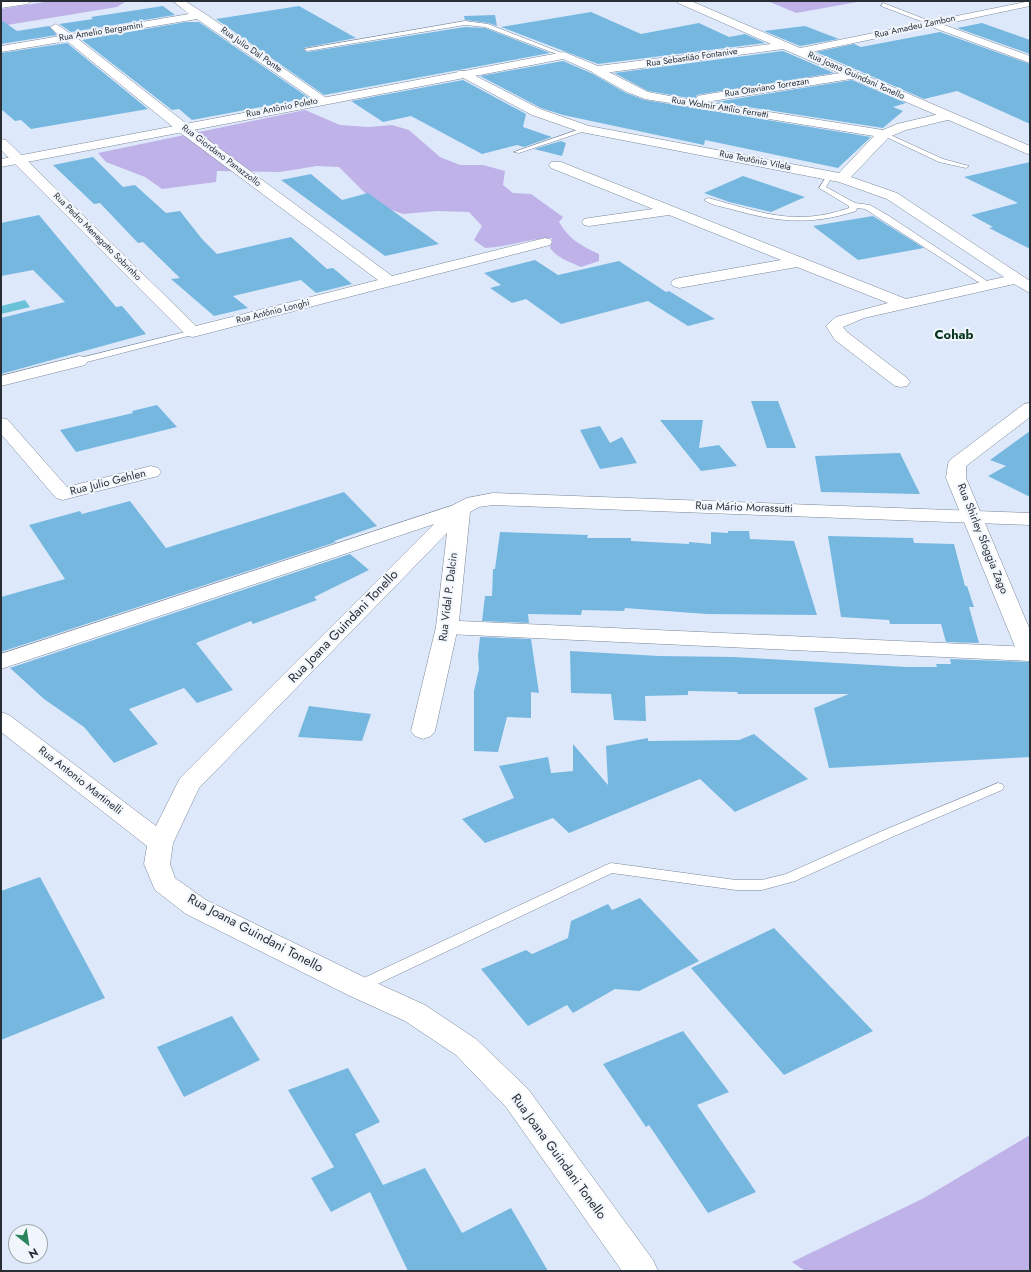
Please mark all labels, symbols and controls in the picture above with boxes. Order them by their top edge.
street label: Rua Amadeu Zambon [874,13,956,41]
street label: Rua Amelio Bergamini [58,20,144,44]
street label: Rua Julio Dal Ponte [218,25,284,75]
street label: Rua Sebastião Fontanive [646,46,738,70]
street label: Rua Joana Guindani Tonello [806,50,906,102]
street label: Rua Otaviano Torrezan [724,76,810,100]
street label: Rua Wolmir Attílio Ferretti [671,95,769,121]
street label: Rua Antônio Poleto [245,96,319,120]
street label: Rua Giordano Panazzollo [179,123,263,189]
street label: Rua Teutônio Vilela [718,149,792,173]
street label: Rua Pedro Menegotto Sobrinho [51,191,143,283]
street label: Rua Antônio Longhi [235,298,311,326]
district label: Cohab [934,328,974,344]
street label: Rua Julio Gehlen [69,467,147,499]
street label: Rua Shirley Sfoggia Zago [954,482,1010,596]
street label: Rua Mário Morassutti [695,500,793,516]
street label: Rua Vidal P. Dalcin [437,552,461,642]
street label: Rua Joana Guindani Tonello [286,567,402,687]
street label: Rua Antonio Martinelli [35,744,125,818]
street label: Rua Joana Guindani Tonello [185,892,325,976]
street label: Rua Joana Guindani Tonello [507,1091,609,1223]
north arrow [8,1224,48,1264]
text: N [26,1244,41,1263]

